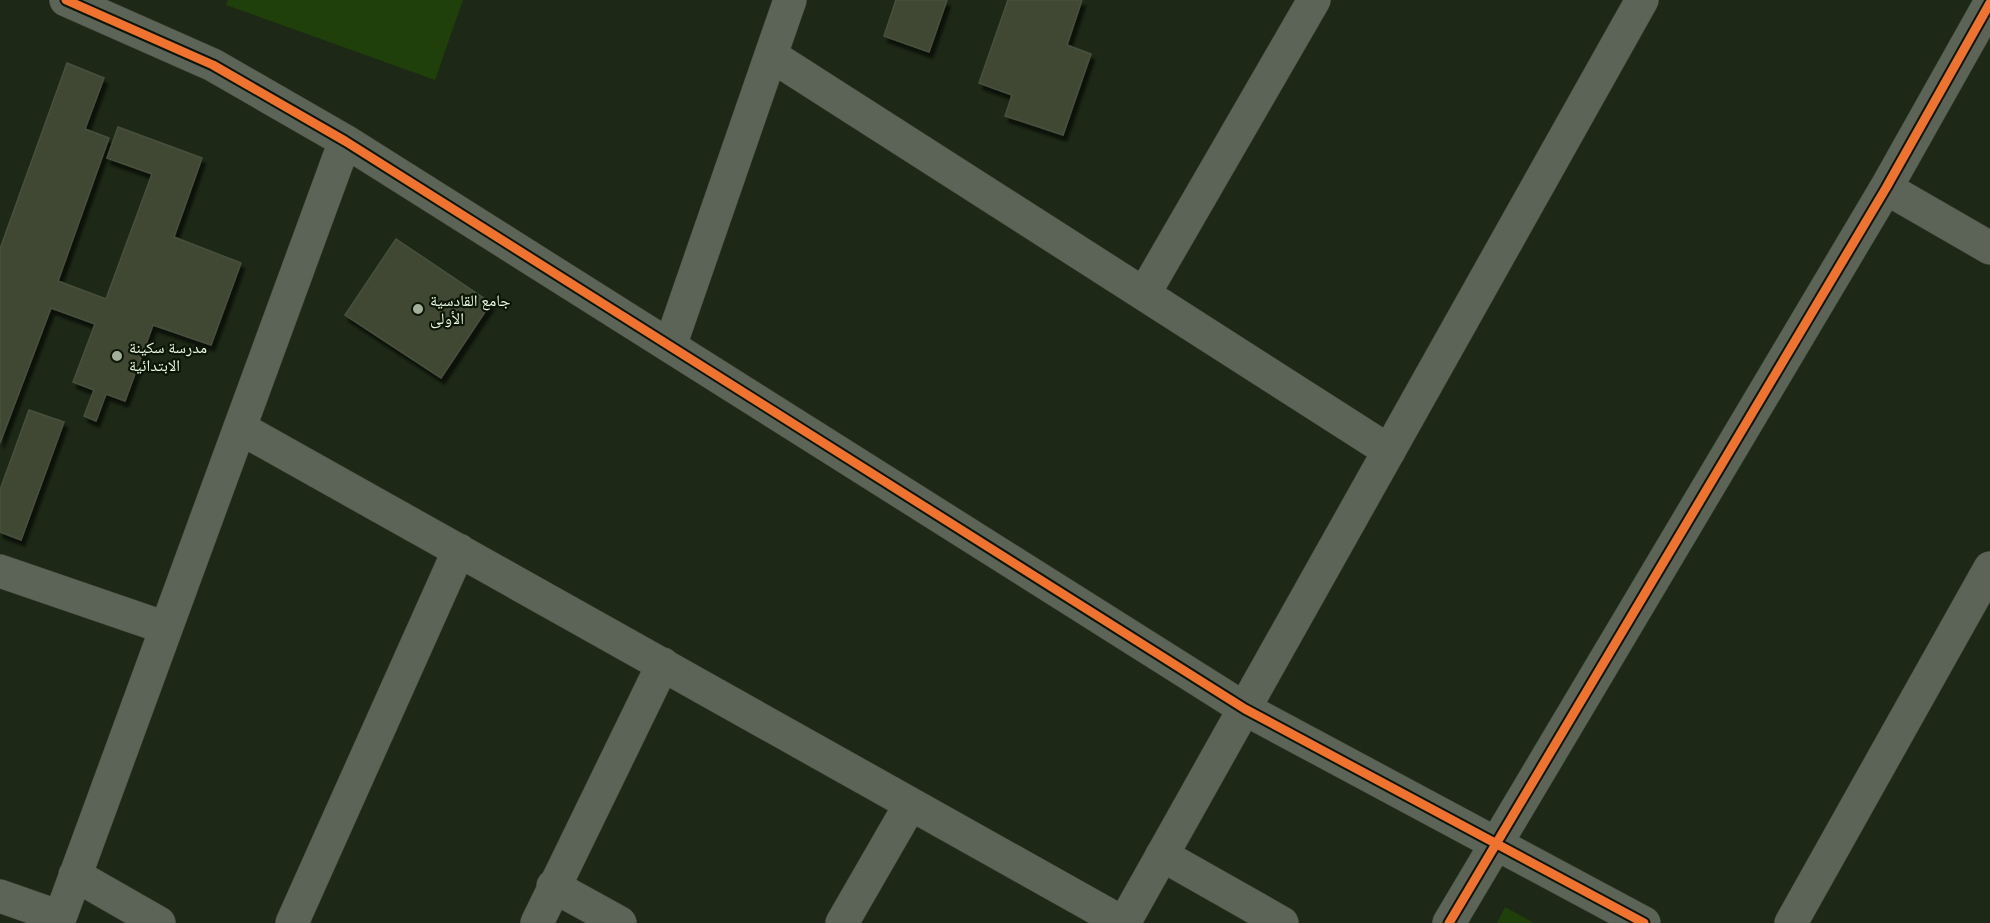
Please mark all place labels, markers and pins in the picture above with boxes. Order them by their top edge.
place label: جامع القادسية الأولى [430,292,511,330]
marker: جامع القادسية الأولى [411,302,425,316]
place label: مدرسة سكينة الابتدائية [129,339,207,377]
marker: مدرسة سكينة الابتدائية [110,349,124,363]

